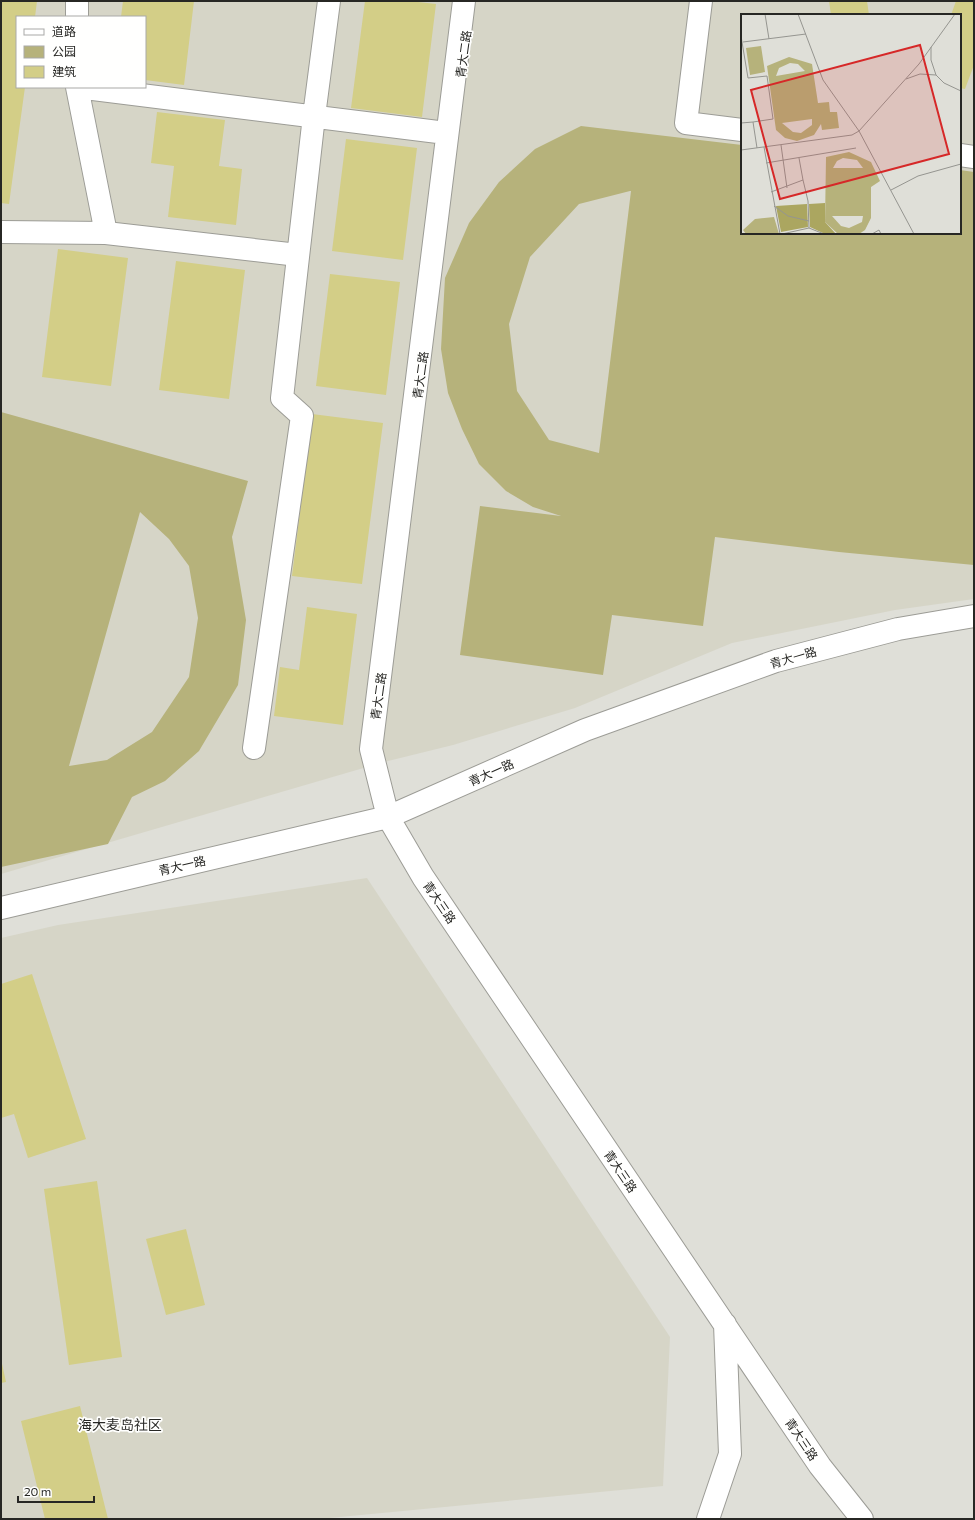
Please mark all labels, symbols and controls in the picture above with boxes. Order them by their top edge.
inset map [741,14,961,234]
legend [16,16,146,88]
text: 道路 [52,24,76,38]
street label: 青大二路 [453,29,473,79]
text: 公园 [52,44,76,58]
text: 建筑 [52,64,76,78]
street label: 青大二路 [410,350,430,400]
street label: 青大一路 [768,644,818,670]
street label: 青大二路 [368,671,388,721]
street label: 青大一路 [466,756,516,788]
street label: 青大一路 [157,853,207,877]
street label: 青大三路 [421,878,459,926]
street label: 青大三路 [602,1147,640,1195]
street label: 青大三路 [783,1415,821,1463]
district label: 海大麦岛社区 [78,1416,162,1433]
scale bar [18,1478,94,1504]
text: 20 m [24,1484,51,1498]

